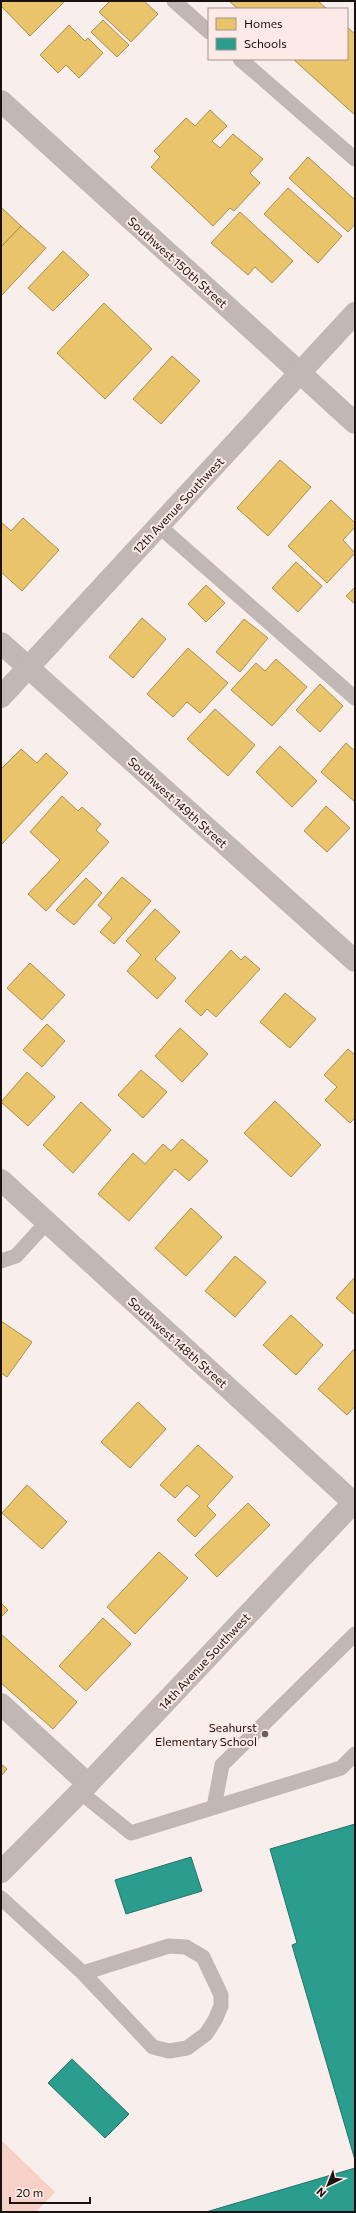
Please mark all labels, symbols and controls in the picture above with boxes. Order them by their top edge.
legend [208,8,348,60]
text: Homes [244,16,282,30]
text: Schools [244,36,287,50]
street label: Southwest 150th Street [125,214,231,310]
street label: 12th Avenue Southwest [130,454,226,556]
street label: Southwest 149th Street [126,754,231,850]
street label: Southwest 148th Street [126,1294,231,1390]
street label: 14th Avenue Southwest [155,1610,253,1712]
place label: Seahurst Elementary School [155,1720,257,1748]
marker: Seahurst Elementary School [260,1729,270,1739]
north arrow [308,2165,348,2205]
scale bar [10,2179,90,2205]
text: 20 m [16,2185,43,2199]
text: N [313,2185,328,2200]

